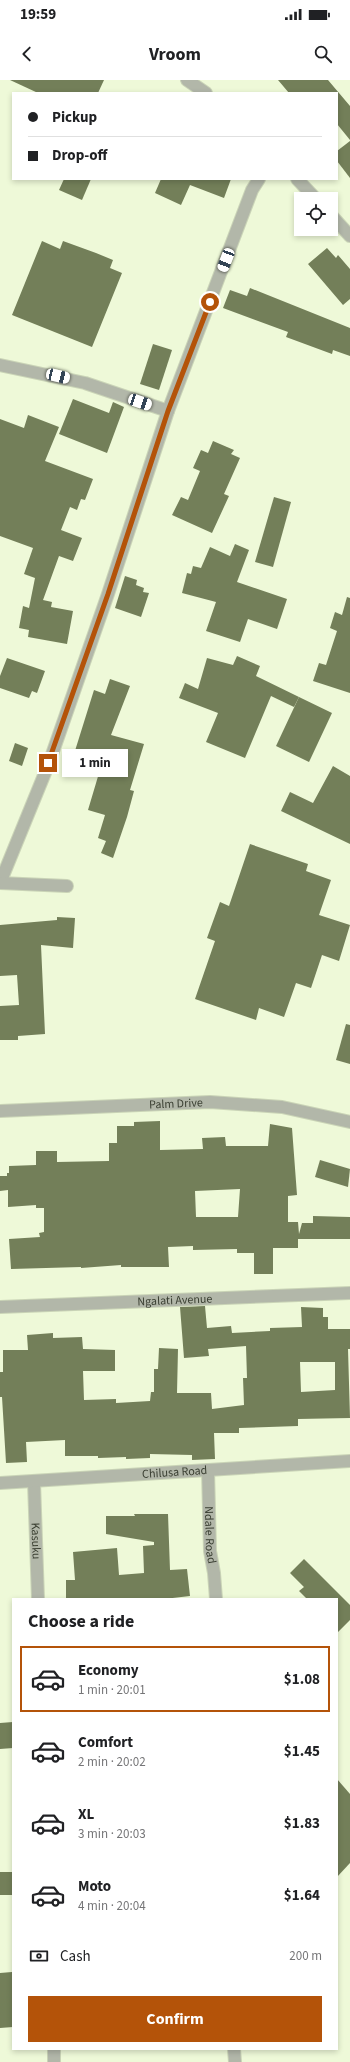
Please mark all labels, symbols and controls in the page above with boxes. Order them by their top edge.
text: 19:59 [20,4,56,25]
text: Vroom [149,42,201,67]
icon: back [16,43,38,65]
icon: search [312,43,334,65]
text: Pickup [52,107,97,128]
text: Drop-off [52,145,107,166]
map controls [294,192,338,236]
button: locate [294,192,338,236]
car [216,247,236,273]
route start [201,293,219,311]
car [45,367,71,385]
car [127,392,153,412]
callout: 1 min [62,749,128,777]
route end [39,754,57,772]
text: 1 min [79,754,111,772]
street label: Palm Drive [149,1094,203,1113]
street label: Ngalati Avenue [137,1290,213,1310]
street label: Chilusa Road [142,1461,208,1483]
street label: Ndale Road [200,1506,221,1565]
street label: Kasuku [27,1522,45,1560]
text: Choose a ride [28,1609,134,1634]
text: Economy [78,1660,139,1681]
icon: car [30,1661,66,1697]
text: $1.08 [284,1669,320,1690]
text: 1 min · 20:01 [78,1681,146,1699]
text: Comfort [78,1732,133,1753]
icon: car [30,1733,66,1769]
text: $1.45 [284,1741,320,1762]
text: 2 min · 20:02 [78,1753,146,1771]
text: XL [78,1804,94,1825]
icon: car [30,1805,66,1841]
text: $1.83 [284,1813,320,1834]
text: 3 min · 20:03 [78,1825,146,1843]
text: Moto [78,1876,111,1897]
icon: car [30,1877,66,1913]
text: $1.64 [284,1885,320,1906]
text: 4 min · 20:04 [78,1897,146,1915]
icon: cash [28,1945,50,1967]
text: Cash [60,1946,91,1967]
text: 200 m [289,1947,322,1965]
button: Confirm [28,1996,322,2042]

